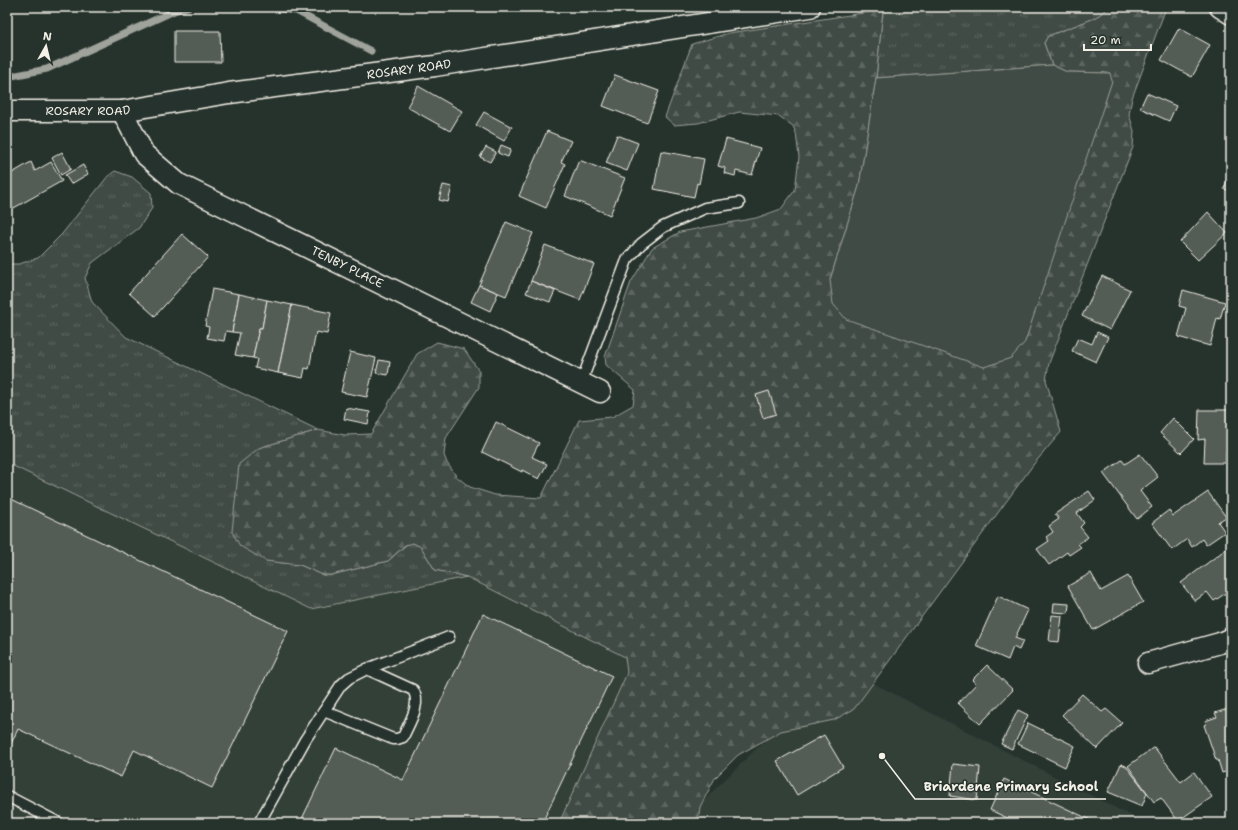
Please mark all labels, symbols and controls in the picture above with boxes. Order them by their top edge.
north arrow [26,26,66,66]
scale bar [1084,26,1151,52]
text: N [42,29,53,45]
text: 20 m [1090,32,1121,48]
street label: ROSARY ROAD [366,56,452,83]
street label: ROSARY ROAD [45,102,132,119]
street label: TENBY PLACE [308,243,386,292]
callout: Briardene Primary School [915,774,1106,799]
text: Briardene Primary School [924,778,1099,795]

